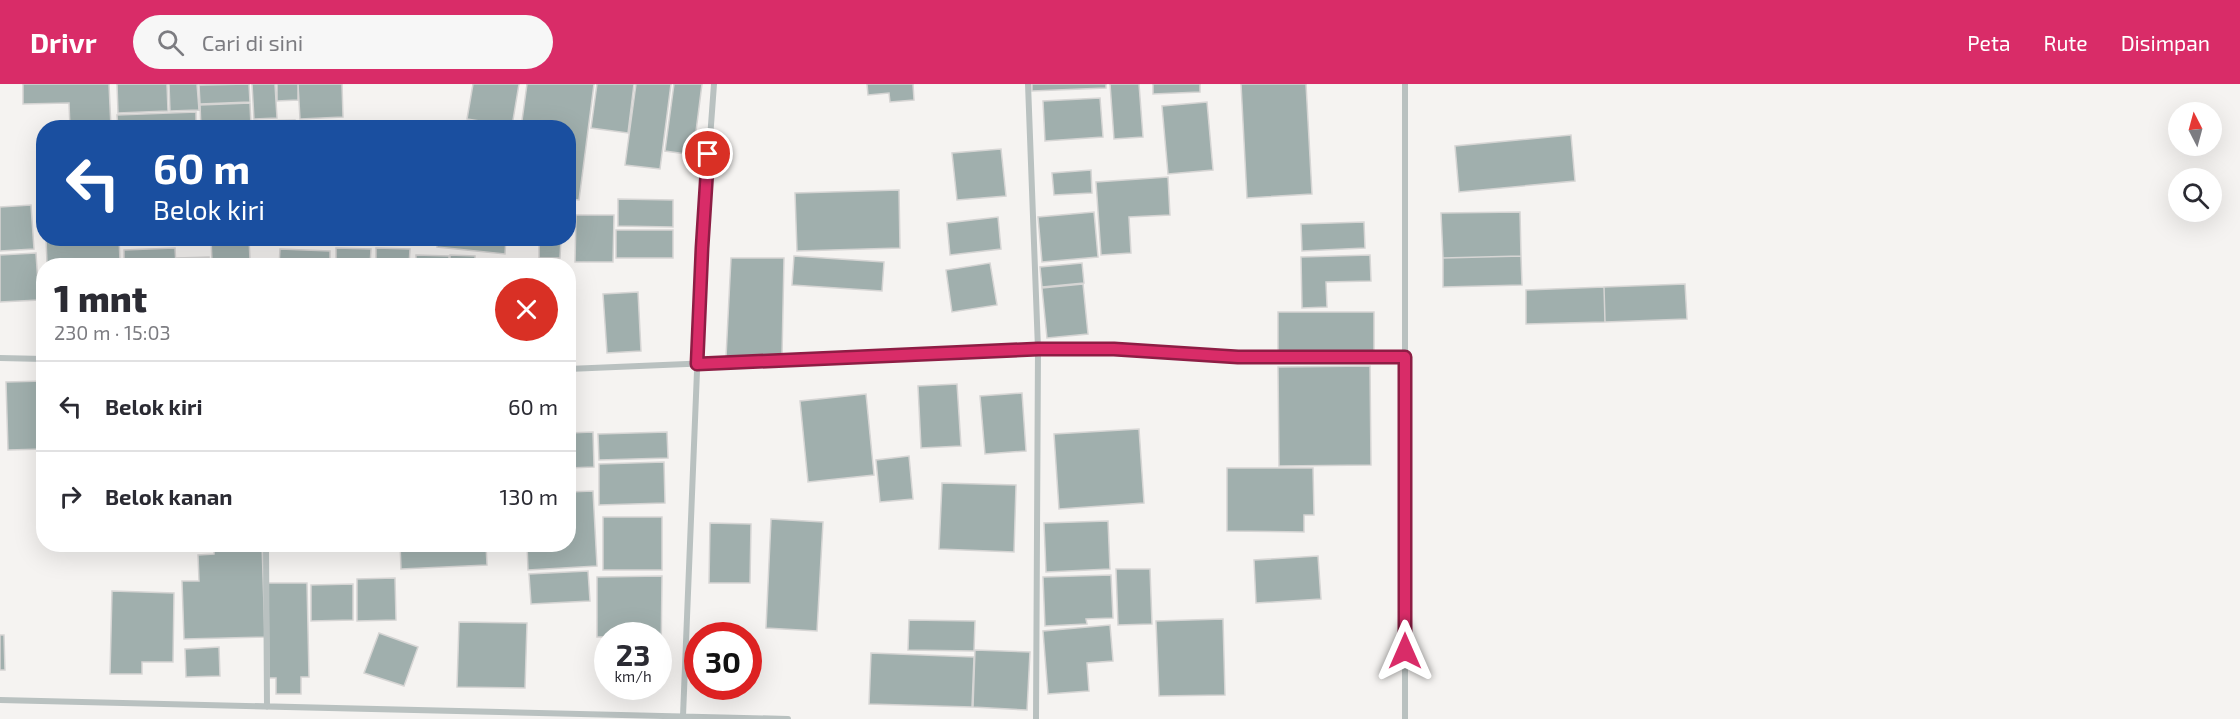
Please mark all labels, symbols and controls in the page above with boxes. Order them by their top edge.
search box [133,15,553,69]
text: Drivr [30,25,97,59]
icon: search [154,26,187,59]
text: Cari di sini [202,29,303,55]
text: Peta [1967,30,2010,55]
text: Rute [2043,30,2088,55]
text: Disimpan [2121,30,2210,55]
north arrow [2168,102,2222,156]
map controls [2168,102,2222,222]
pin [682,128,733,179]
icon: arrive [691,137,724,170]
text: 60 m [153,142,250,192]
icon: left [54,144,132,222]
button: search [2168,168,2222,222]
text: Belok kiri [153,193,265,225]
text: 1 mnt [54,276,147,319]
button: close [495,278,558,341]
text: 230 m · 15:03 [54,320,171,344]
icon: left [54,390,87,423]
text: Belok kiri [105,393,202,419]
text: 60 m [508,393,558,419]
icon: right [54,480,87,513]
text: Belok kanan [105,483,232,509]
text: 130 m [500,483,558,509]
position arrow [1373,619,1437,683]
speed limit sign: 30 [684,622,762,700]
text: 23 [616,636,650,672]
text: km/h [614,667,652,685]

